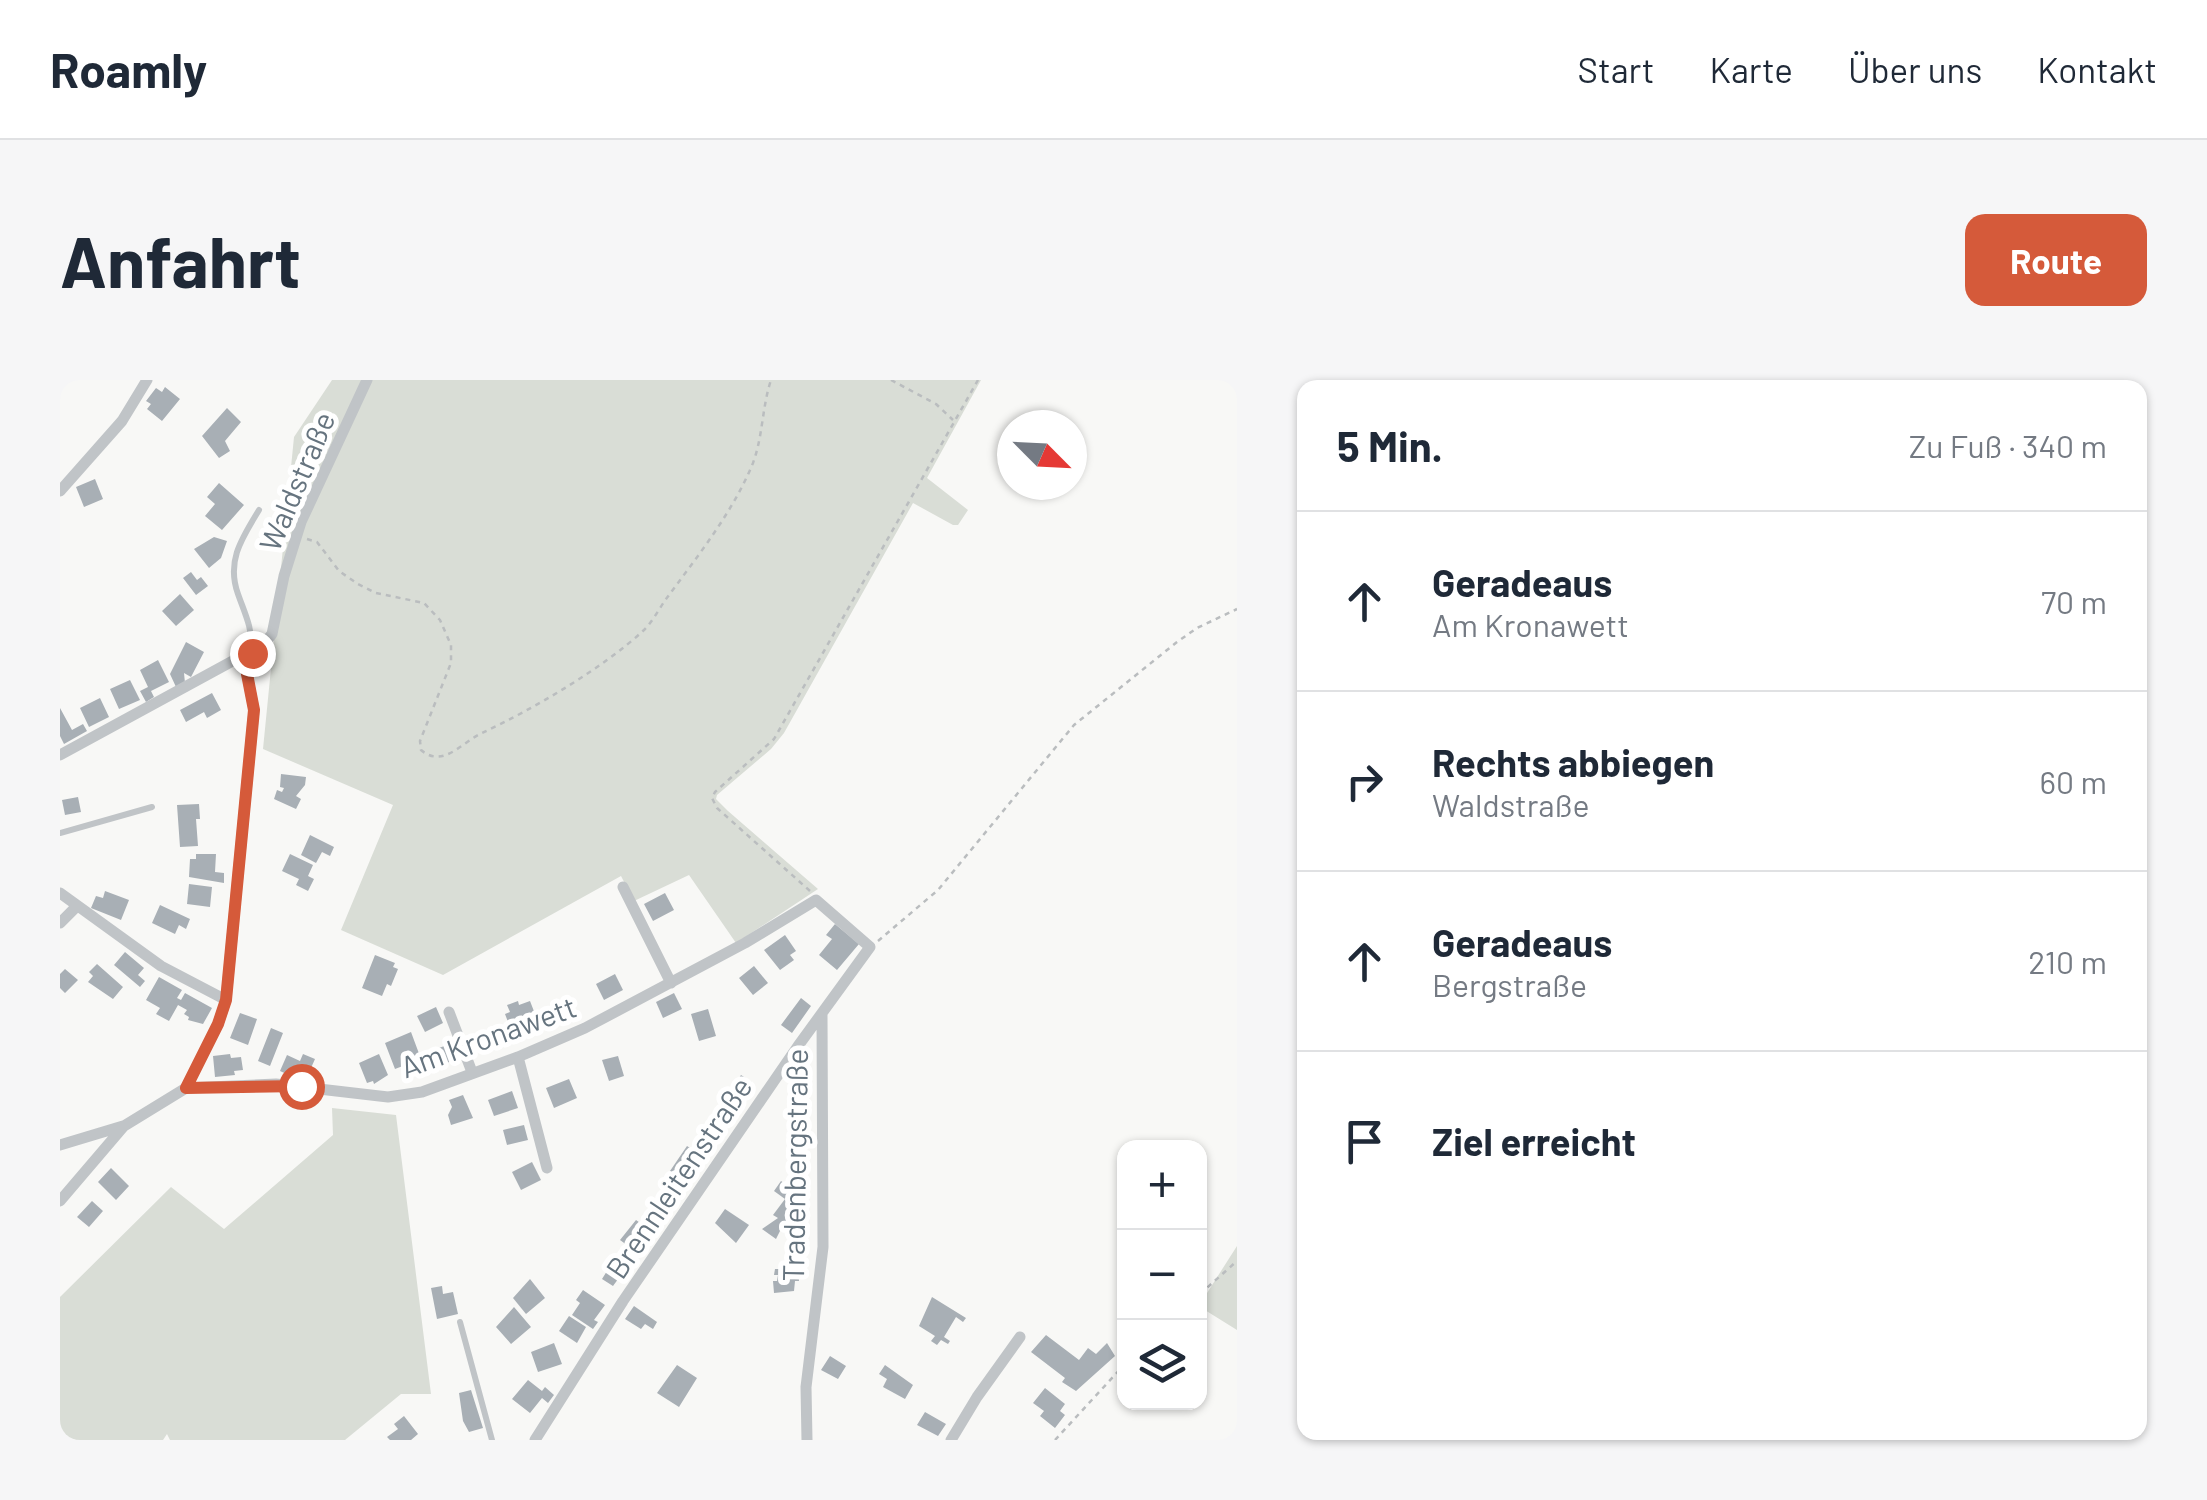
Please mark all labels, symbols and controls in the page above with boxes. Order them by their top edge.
text: Roamly [50,40,207,98]
text: Start [1577,48,1655,90]
text: Karte [1710,48,1793,90]
text: Über uns [1848,48,1982,90]
text: Kontakt [2037,48,2157,90]
button: Route [1965,214,2147,306]
text: Anfahrt [60,218,301,302]
street label: Waldstraße [251,406,341,556]
north arrow [997,410,1087,500]
text: 5 Min. [1337,420,1443,470]
text: Zu Fuß · 340 m [1909,426,2107,464]
text: Geradeaus [1432,559,1612,605]
icon: ahead [1337,574,1392,629]
text: 70 m [2041,582,2107,620]
text: Am Kronawett [1432,605,1629,643]
route end [230,631,276,677]
text: Rechts abbiegen [1432,739,1714,785]
icon: right [1337,754,1392,809]
text: 60 m [2040,762,2107,800]
text: Waldstraße [1432,785,1590,823]
text: Geradeaus [1432,919,1612,965]
icon: ahead [1337,934,1392,989]
text: 210 m [2028,942,2107,980]
text: Bergstraße [1432,965,1587,1003]
street label: Am Kronawett [395,988,581,1084]
street label: Tradenbergstraße [774,1048,814,1282]
route start [279,1064,325,1110]
street label: Brennleitenstraße [597,1069,759,1285]
icon: arrive [1337,1114,1392,1169]
text: Ziel erreicht [1432,1118,1636,1164]
map controls [1117,1140,1207,1410]
button: + [1117,1140,1207,1230]
button: − [1117,1230,1207,1320]
button: layers [1117,1320,1207,1410]

